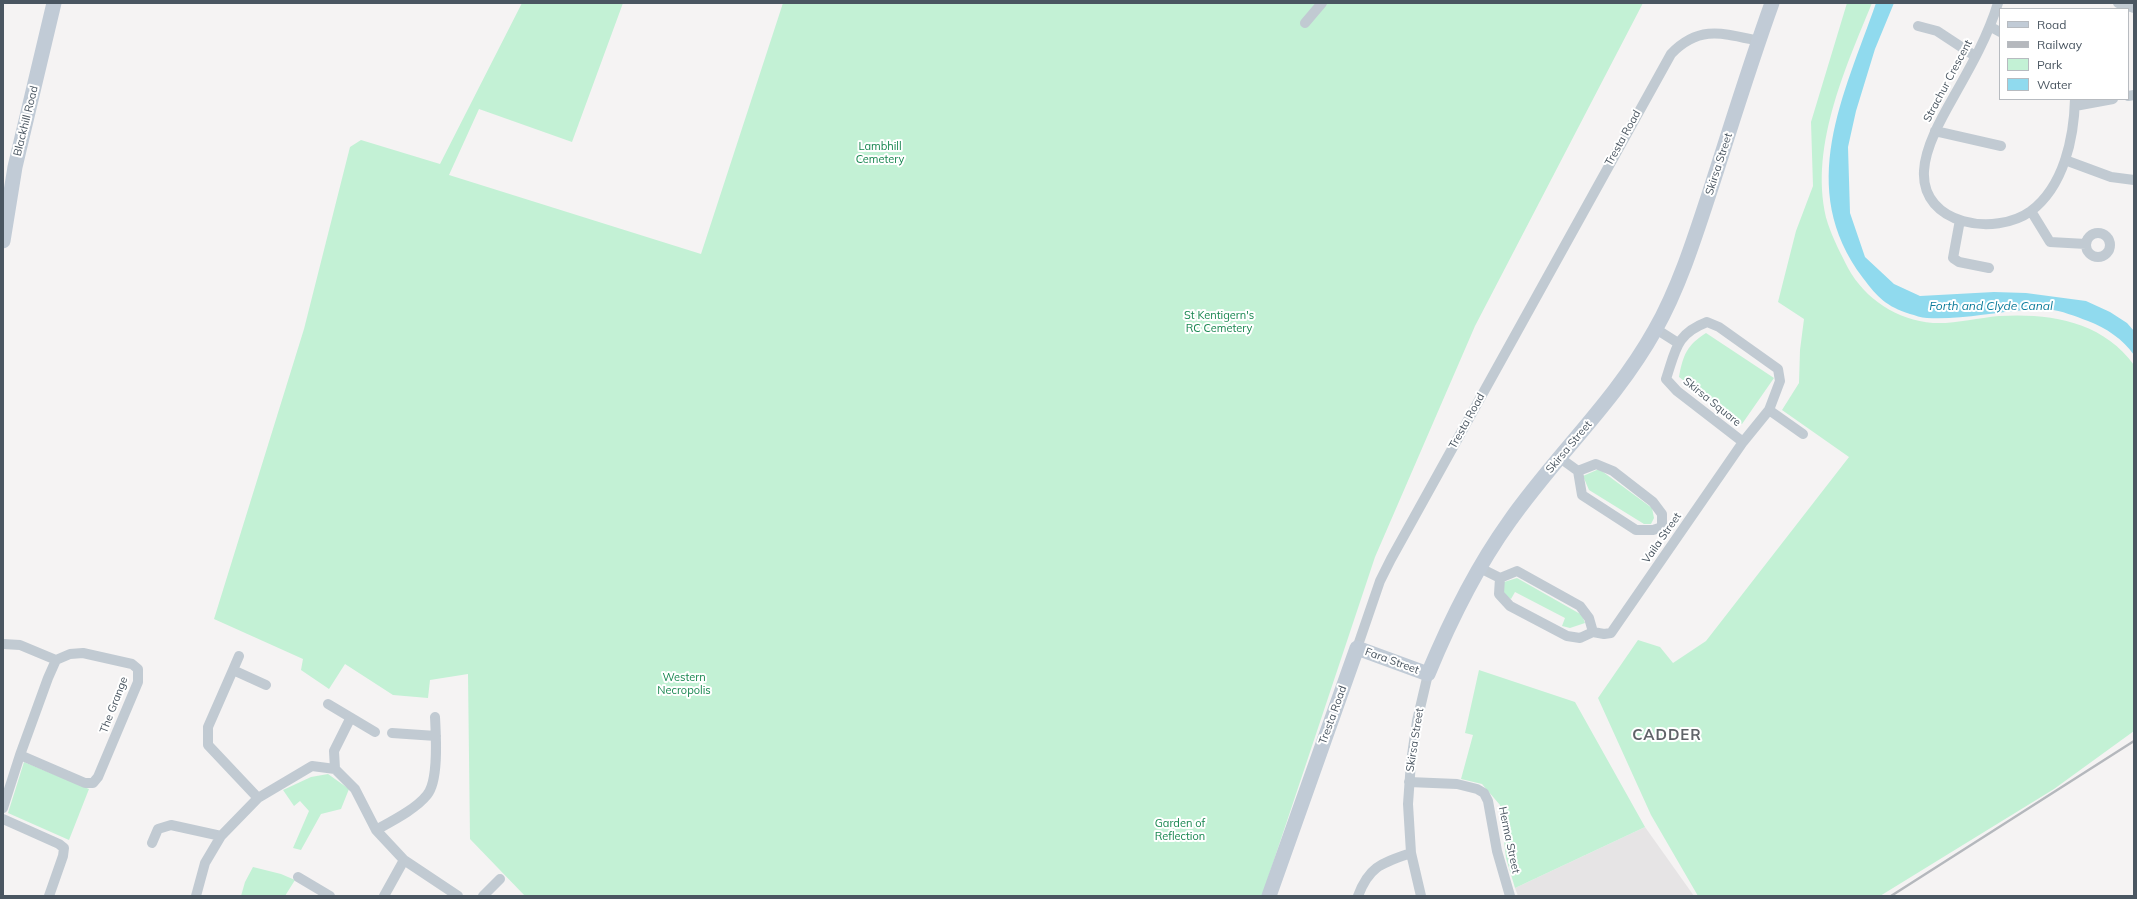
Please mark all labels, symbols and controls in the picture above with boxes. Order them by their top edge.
legend [1999,8,2129,100]
text: Road [2037,17,2066,32]
text: Railway [2037,37,2082,52]
street label: Strachur Crescent [1921,38,1975,124]
text: Park [2037,57,2062,72]
text: Water [2037,77,2072,92]
street label: Blackhill Road [11,84,41,158]
street label: Tresta Road [1602,108,1644,168]
street label: Skirsa Street [1703,131,1735,197]
park label: Lambhill Cemetery [856,140,904,166]
water label: Forth and Clyde Canal [1929,299,2053,313]
park label: St Kentigern's RC Cemetery [1184,309,1254,335]
street label: Skirsa Square [1681,375,1743,429]
street label: Tresta Road [1446,391,1488,451]
street label: Skirsa Street [1543,418,1595,476]
street label: Vaila Street [1640,510,1684,566]
street label: Fara Street [1363,645,1421,677]
park label: Western Necropolis [657,671,711,697]
street label: The Grange [97,675,131,735]
street label: Tresta Road [1316,684,1350,746]
street label: Skirsa Street [1403,707,1427,773]
district label: CADDER [1632,726,1702,744]
street label: Herma Street [1495,805,1523,875]
park label: Garden of Reflection [1155,817,1205,843]

